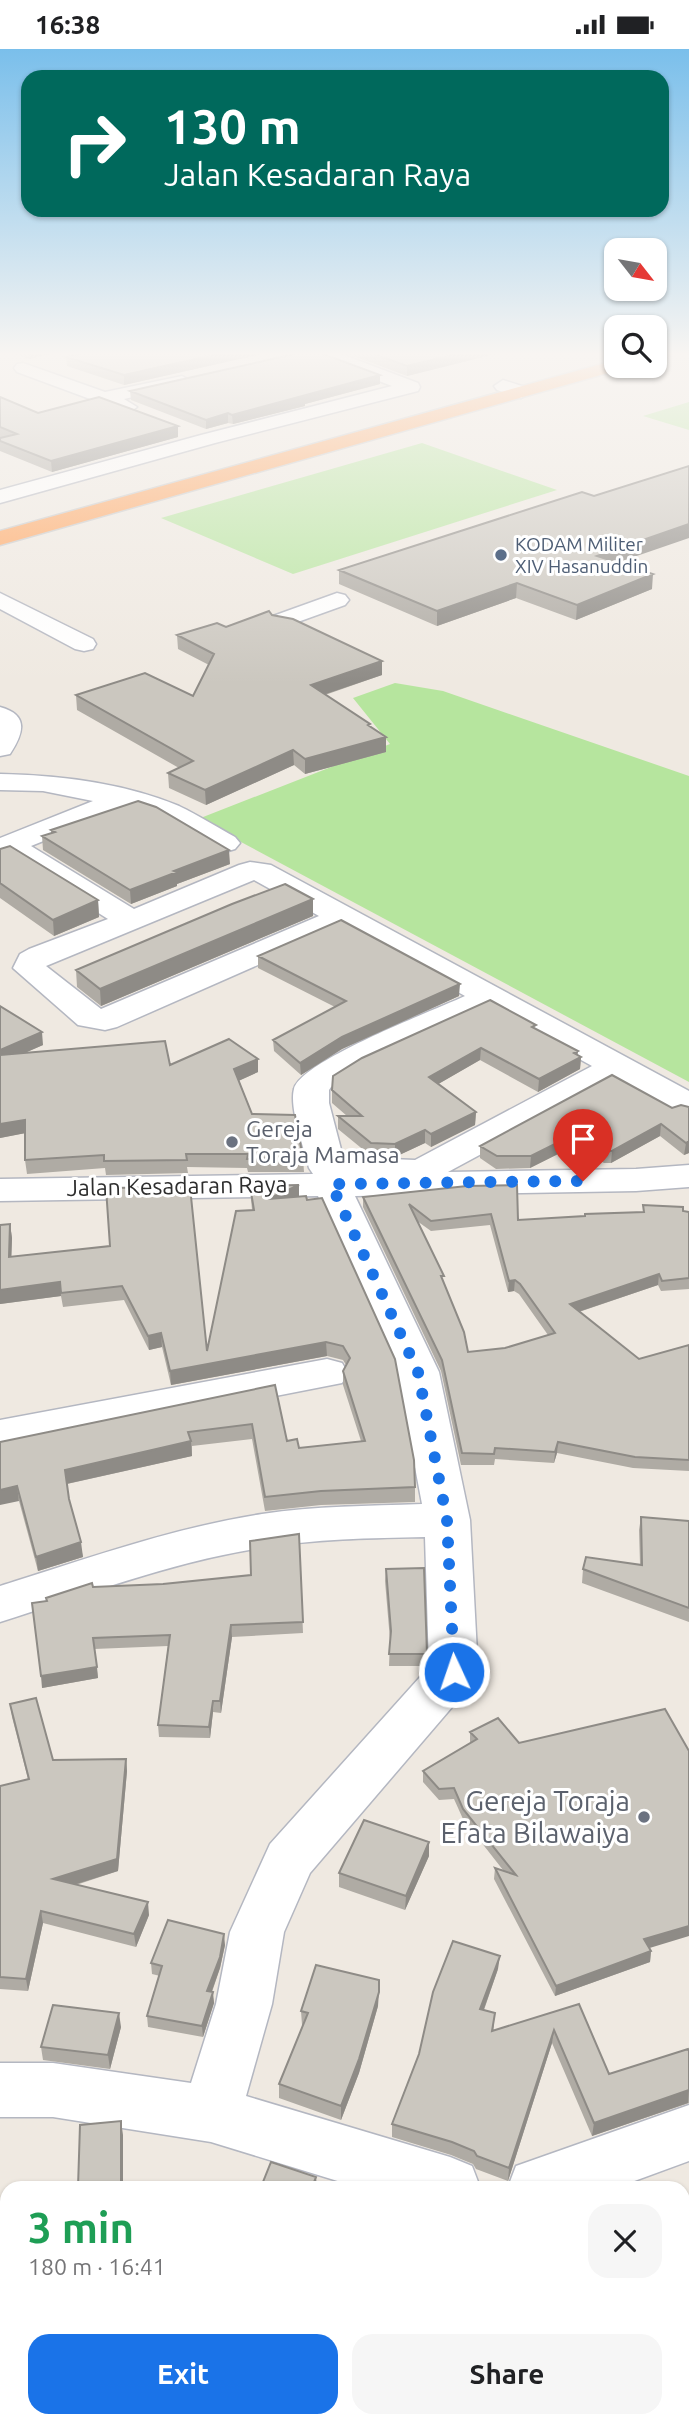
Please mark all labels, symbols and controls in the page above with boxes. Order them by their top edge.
text: 16:38 [35,10,100,39]
icon: right [49,98,140,189]
text: 130 m [164,98,301,153]
text: Jalan Kesadaran Raya [164,156,471,192]
north arrow [604,238,667,301]
map controls [604,238,667,378]
button: search [604,315,667,378]
place label: KODAM Militer XIV Hasanuddin [515,533,648,577]
marker: KODAM Militer XIV Hasanuddin [493,547,509,563]
pin [553,1109,613,1181]
place label: Gereja Toraja Mamasa [246,1116,400,1167]
icon: arrive [564,1120,602,1158]
marker: Gereja Toraja Mamasa [224,1134,240,1150]
street label: Jalan Kesadaran Raya [66,1171,288,1200]
position arrow [417,1635,491,1709]
place label: Gereja Toraja Efata Bilawaiya [440,1785,630,1848]
marker: Gereja Toraja Efata Bilawaiya [636,1809,652,1825]
text: 3 min [28,2204,134,2251]
button: close [588,2204,662,2278]
text: 180 m · 16:41 [28,2254,166,2279]
button: Exit [28,2334,338,2414]
button: Share [352,2334,662,2414]

